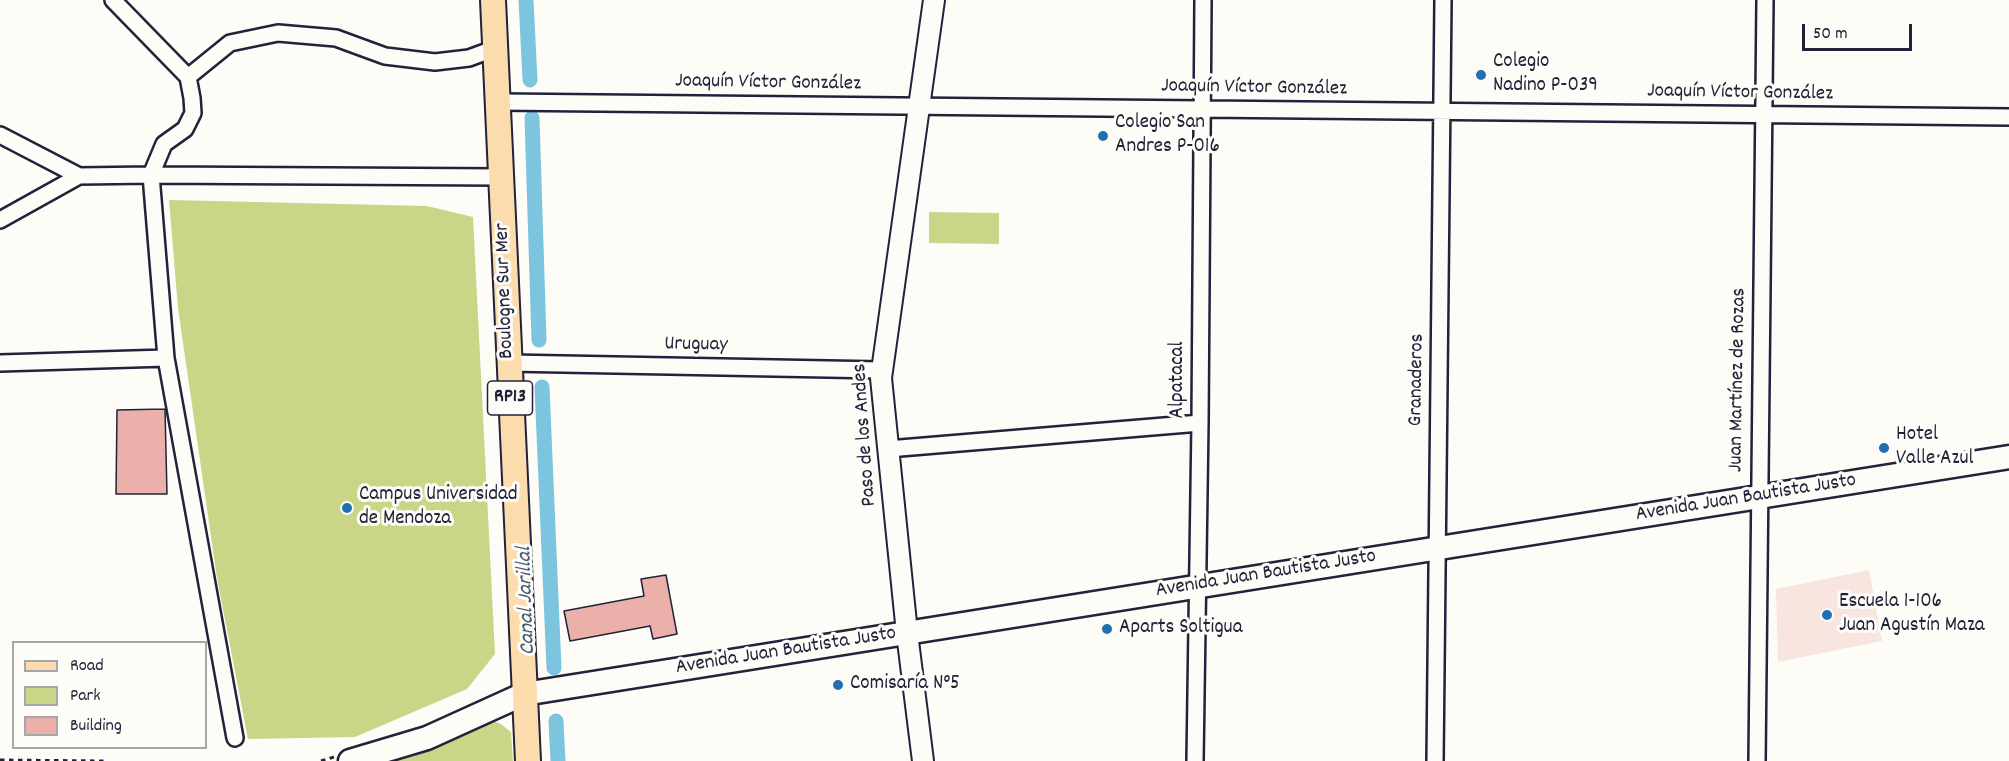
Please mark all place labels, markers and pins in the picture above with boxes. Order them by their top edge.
place label: Colegio Nadino P-039 [1493,50,1598,100]
marker: Colegio Nadino P-039 [1474,68,1488,82]
place label: Colegio San Andres P-016 [1115,111,1220,161]
marker: Colegio San Andres P-016 [1096,129,1110,143]
place label: Hotel Valle Azul [1896,423,1973,473]
marker: Hotel Valle Azul [1877,441,1891,455]
place label: Campus Universidad de Mendoza [359,483,518,533]
marker: Campus Universidad de Mendoza [340,501,354,515]
place label: Escuela 1-106 Juan Agustín Maza [1839,590,1985,640]
marker: Escuela 1-106 Juan Agustín Maza [1820,608,1834,622]
place label: Aparts Soltigua [1119,616,1242,642]
marker: Aparts Soltigua [1100,622,1114,636]
place label: Comisaría N°5 [850,672,960,698]
marker: Comisaría N°5 [831,678,845,692]

